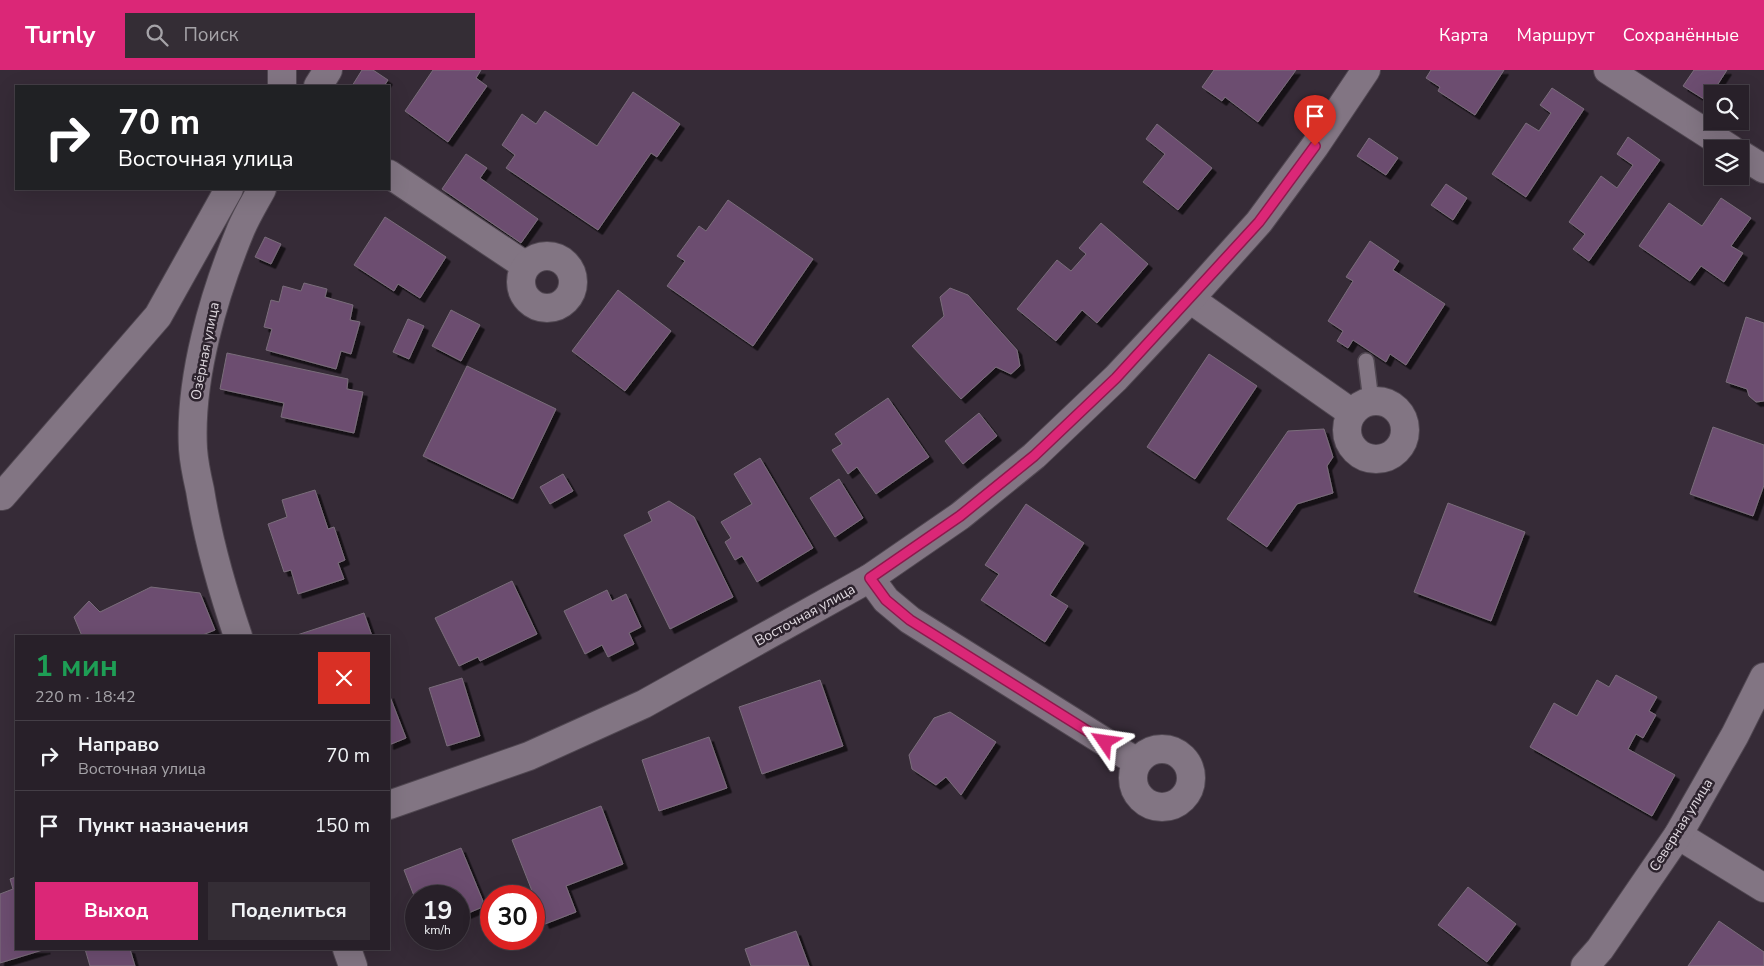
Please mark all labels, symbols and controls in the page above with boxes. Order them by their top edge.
search box [125,13,475,58]
text: Turnly [25,19,95,51]
icon: search [143,21,171,49]
text: Поиск [183,22,239,48]
text: Карта [1439,23,1489,47]
text: Маршрут [1517,23,1595,47]
text: Сохранённые [1623,23,1739,47]
map controls [1704,85,1749,185]
button: search [1704,85,1749,130]
pin [1294,95,1336,146]
text: 70 m [118,99,200,146]
icon: arrive [1301,102,1329,130]
icon: right [35,105,100,170]
button: layers [1704,140,1749,185]
text: Восточная улица [118,144,294,174]
street label: Озёрная улица [186,300,224,402]
street label: Восточная улица [751,580,859,650]
text: 1 мин [35,646,118,687]
button: close [318,652,370,704]
text: 220 m · 18:42 [35,686,136,708]
position arrow [1078,715,1130,767]
text: Направо [78,732,159,758]
icon: right [35,742,63,770]
text: 70 m [326,743,370,769]
text: Восточная улица [78,758,206,780]
street label: Северная улица [1645,775,1717,875]
icon: arrive [35,812,63,840]
text: Пункт назначения [78,813,249,839]
text: 150 m [315,813,370,839]
button: Выход [35,882,198,940]
button: Поделиться [208,882,370,940]
speed limit sign: 30 [480,885,545,950]
text: 19 [422,894,453,928]
text: km/h [424,922,451,938]

